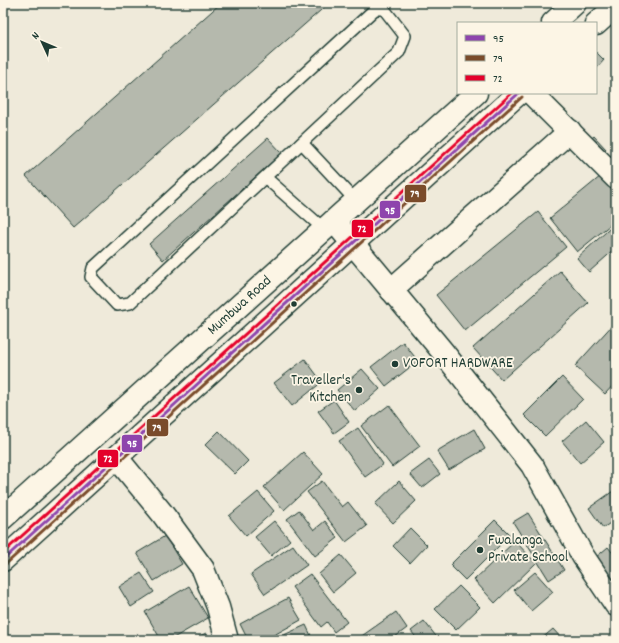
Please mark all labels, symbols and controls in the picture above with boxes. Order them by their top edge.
north arrow [22,22,62,62]
legend [457,22,597,94]
text: N [29,29,44,44]
text: 95 [493,31,504,48]
text: 79 [493,51,503,68]
text: 72 [493,71,503,88]
line badge: 79 [404,184,427,203]
text: 79 [410,187,420,203]
line badge: 95 [379,200,401,219]
text: 95 [385,204,395,220]
line badge: 72 [351,219,374,238]
text: 72 [357,222,367,238]
street label: Mumbwa Road [203,271,277,341]
unlabelled marker [289,299,299,309]
place label: VOFORT HARDWARE [403,353,513,375]
marker: VOFORT HARDWARE [390,359,400,369]
place label: Traveller's Kitchen [291,370,351,409]
marker: Traveller's Kitchen [354,385,364,395]
line badge: 79 [146,418,169,437]
text: 79 [152,421,162,437]
line badge: 95 [121,434,143,453]
text: 95 [127,437,137,453]
line badge: 72 [97,449,119,468]
text: 72 [103,452,113,468]
place label: Fwalanga Private School [488,530,569,569]
marker: Fwalanga Private School [475,545,485,555]

